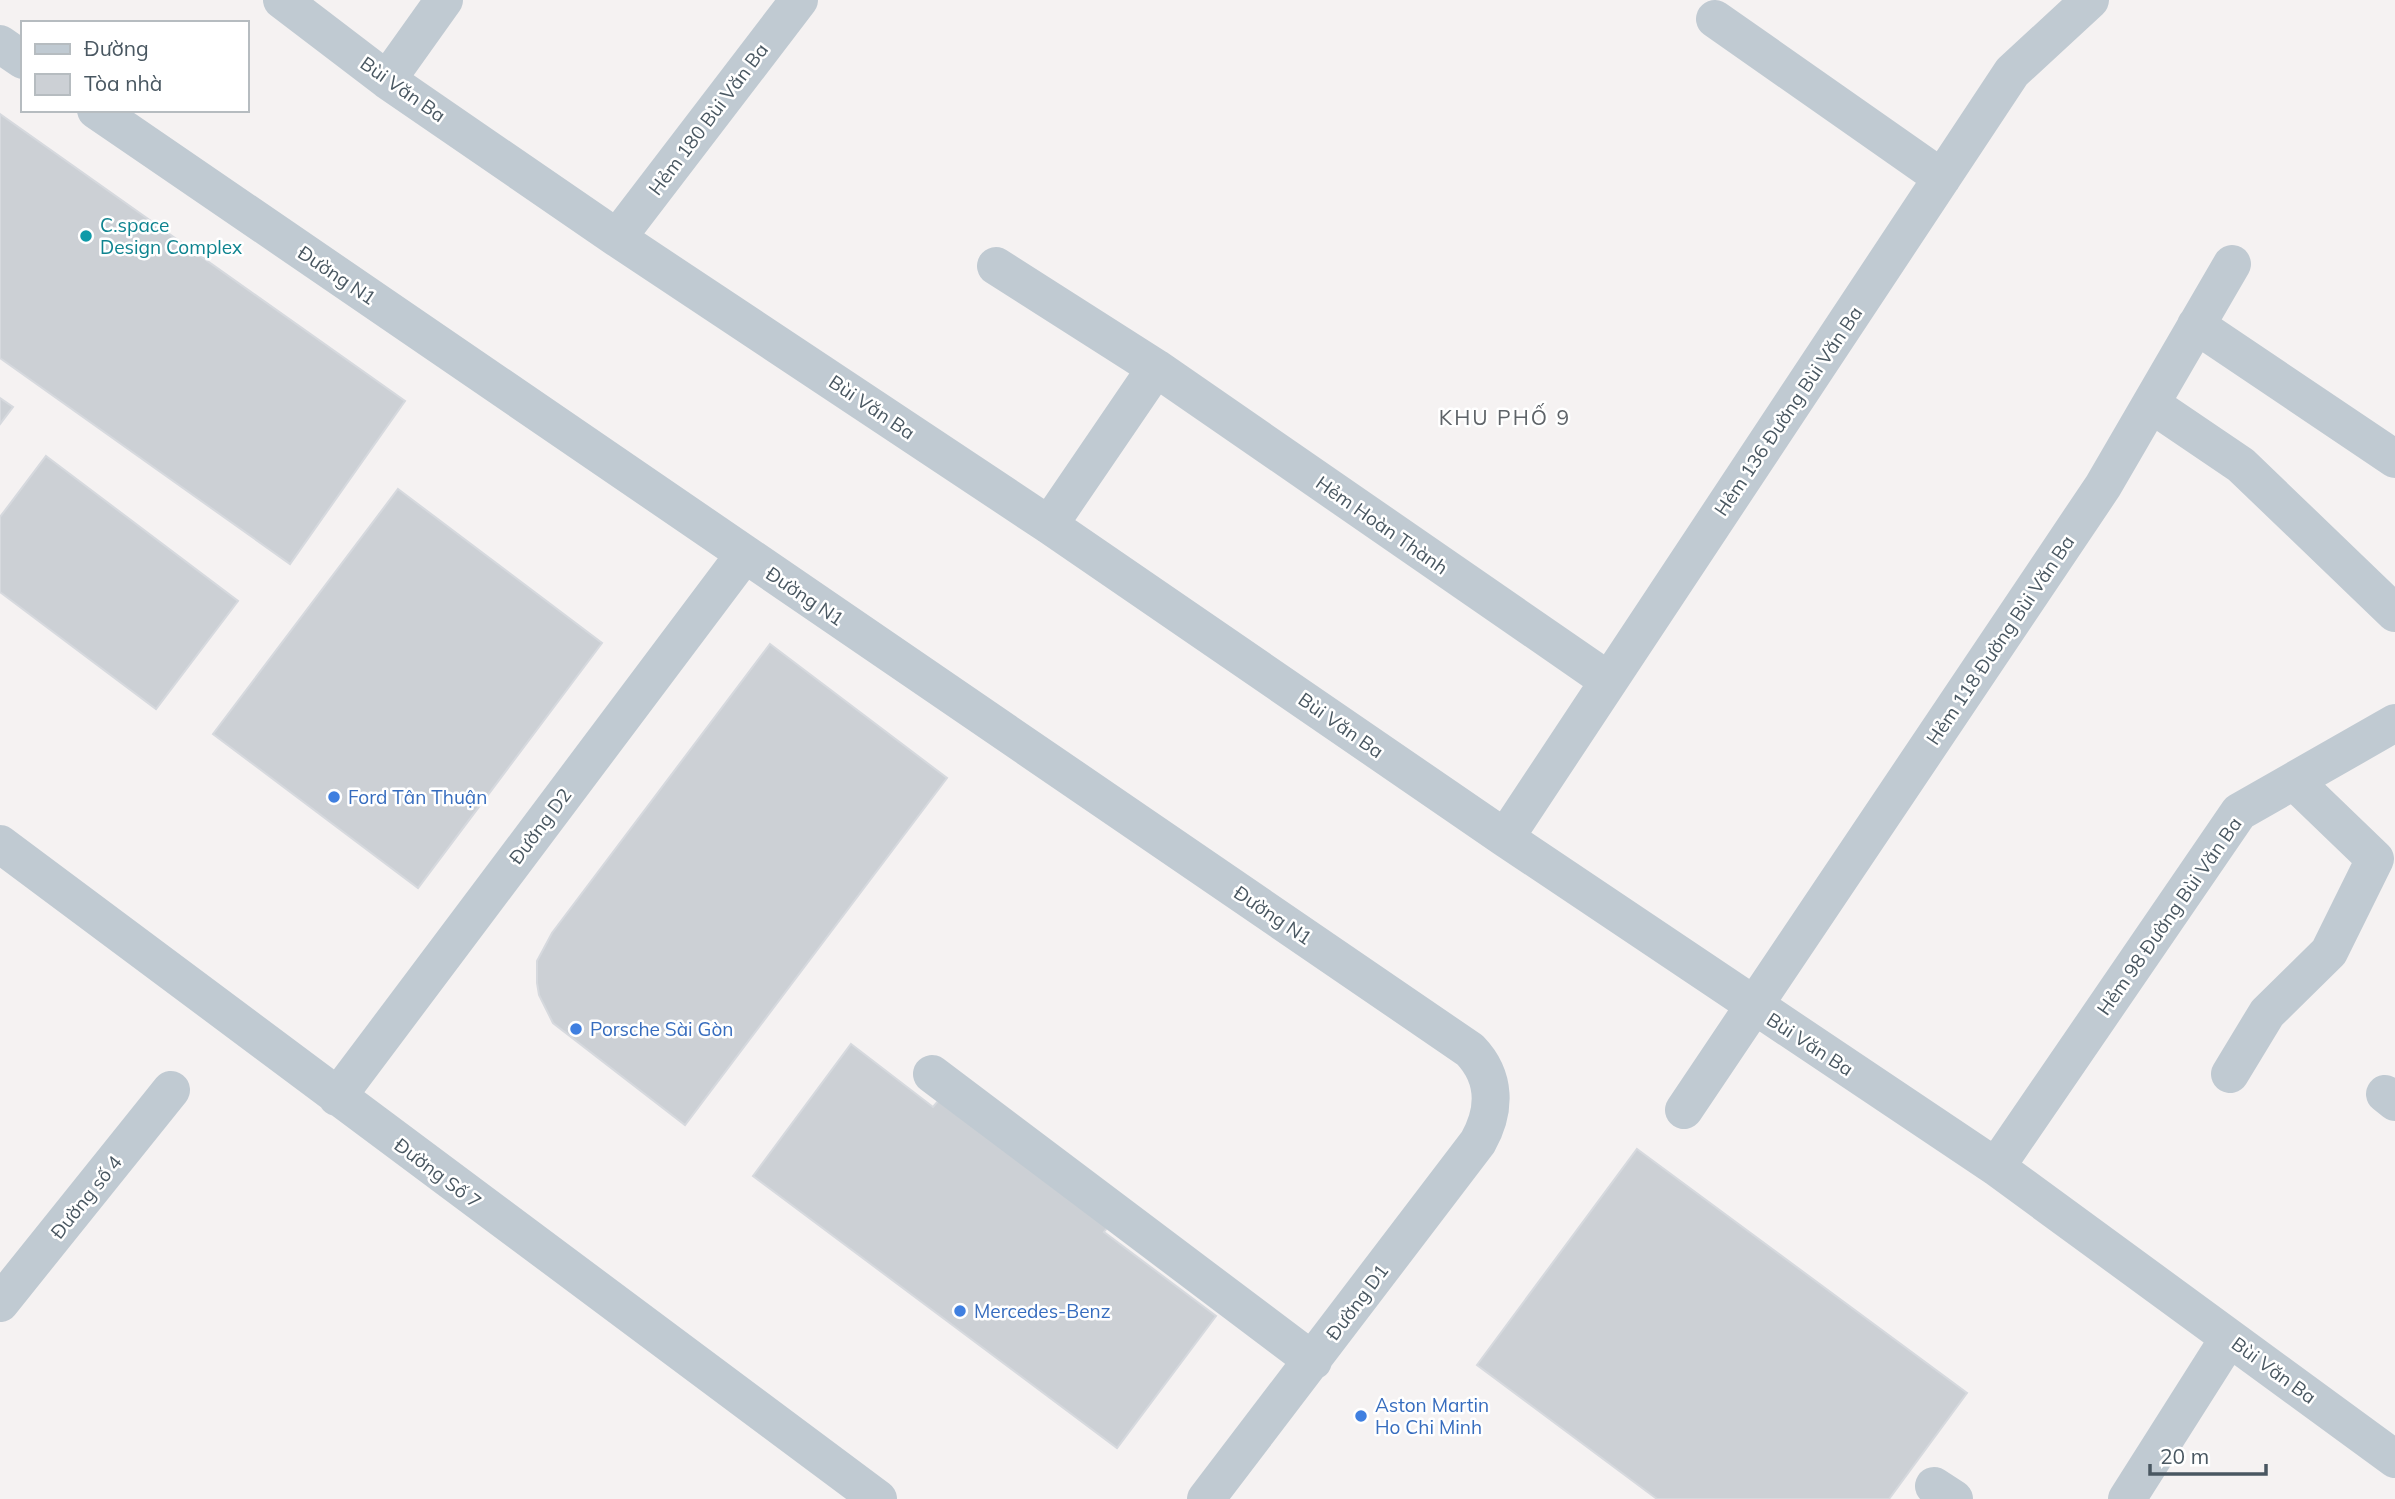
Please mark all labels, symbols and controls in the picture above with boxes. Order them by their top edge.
legend [21,21,248,112]
text: Đường [84,35,149,61]
street label: Hẻm 180 Bùi Văn Ba [643,38,773,200]
street label: Bùi Văn Ba [356,51,450,127]
text: Tòa nhà [84,70,162,96]
place label: C.space Design Complex [100,213,242,259]
marker: C.space Design Complex [78,228,94,244]
street label: Đường N1 [293,240,381,310]
street label: Hẻm 136 Đường Bùi Văn Ba [1709,302,1867,520]
street label: Bùi Văn Ba [824,370,920,444]
district label: KHU PHỐ 9 [1439,403,1571,430]
street label: Hẻm Hoàn Thành [1311,471,1453,579]
street label: Hẻm 118 Đường Bùi Văn Ba [1921,531,2079,749]
street label: Đường N1 [761,561,849,631]
street label: Bùi Văn Ba [1294,687,1388,763]
street label: Đường D2 [504,783,576,869]
place label: Ford Tân Thuận [348,785,487,809]
marker: Ford Tân Thuận [326,789,342,805]
street label: Hẻm 98 Đường Bùi Văn Ba [2091,812,2247,1020]
street label: Đường N1 [1229,880,1317,950]
street label: Bùi Văn Ba [1762,1007,1858,1081]
place label: Porsche Sài Gòn [590,1017,733,1041]
marker: Porsche Sài Gòn [568,1021,584,1037]
street label: Đường Số 7 [390,1133,486,1213]
street label: Đường số 4 [45,1151,127,1243]
street label: Đường D1 [1321,1259,1393,1345]
place label: Mercedes-Benz [974,1299,1111,1323]
marker: Mercedes-Benz [952,1303,968,1319]
street label: Bùi Văn Ba [2227,1331,2321,1409]
place label: Aston Martin Ho Chi Minh [1375,1393,1489,1439]
marker: Aston Martin Ho Chi Minh [1353,1408,1369,1424]
scale bar [2150,1432,2266,1476]
text: 20 m [2160,1443,2209,1469]

